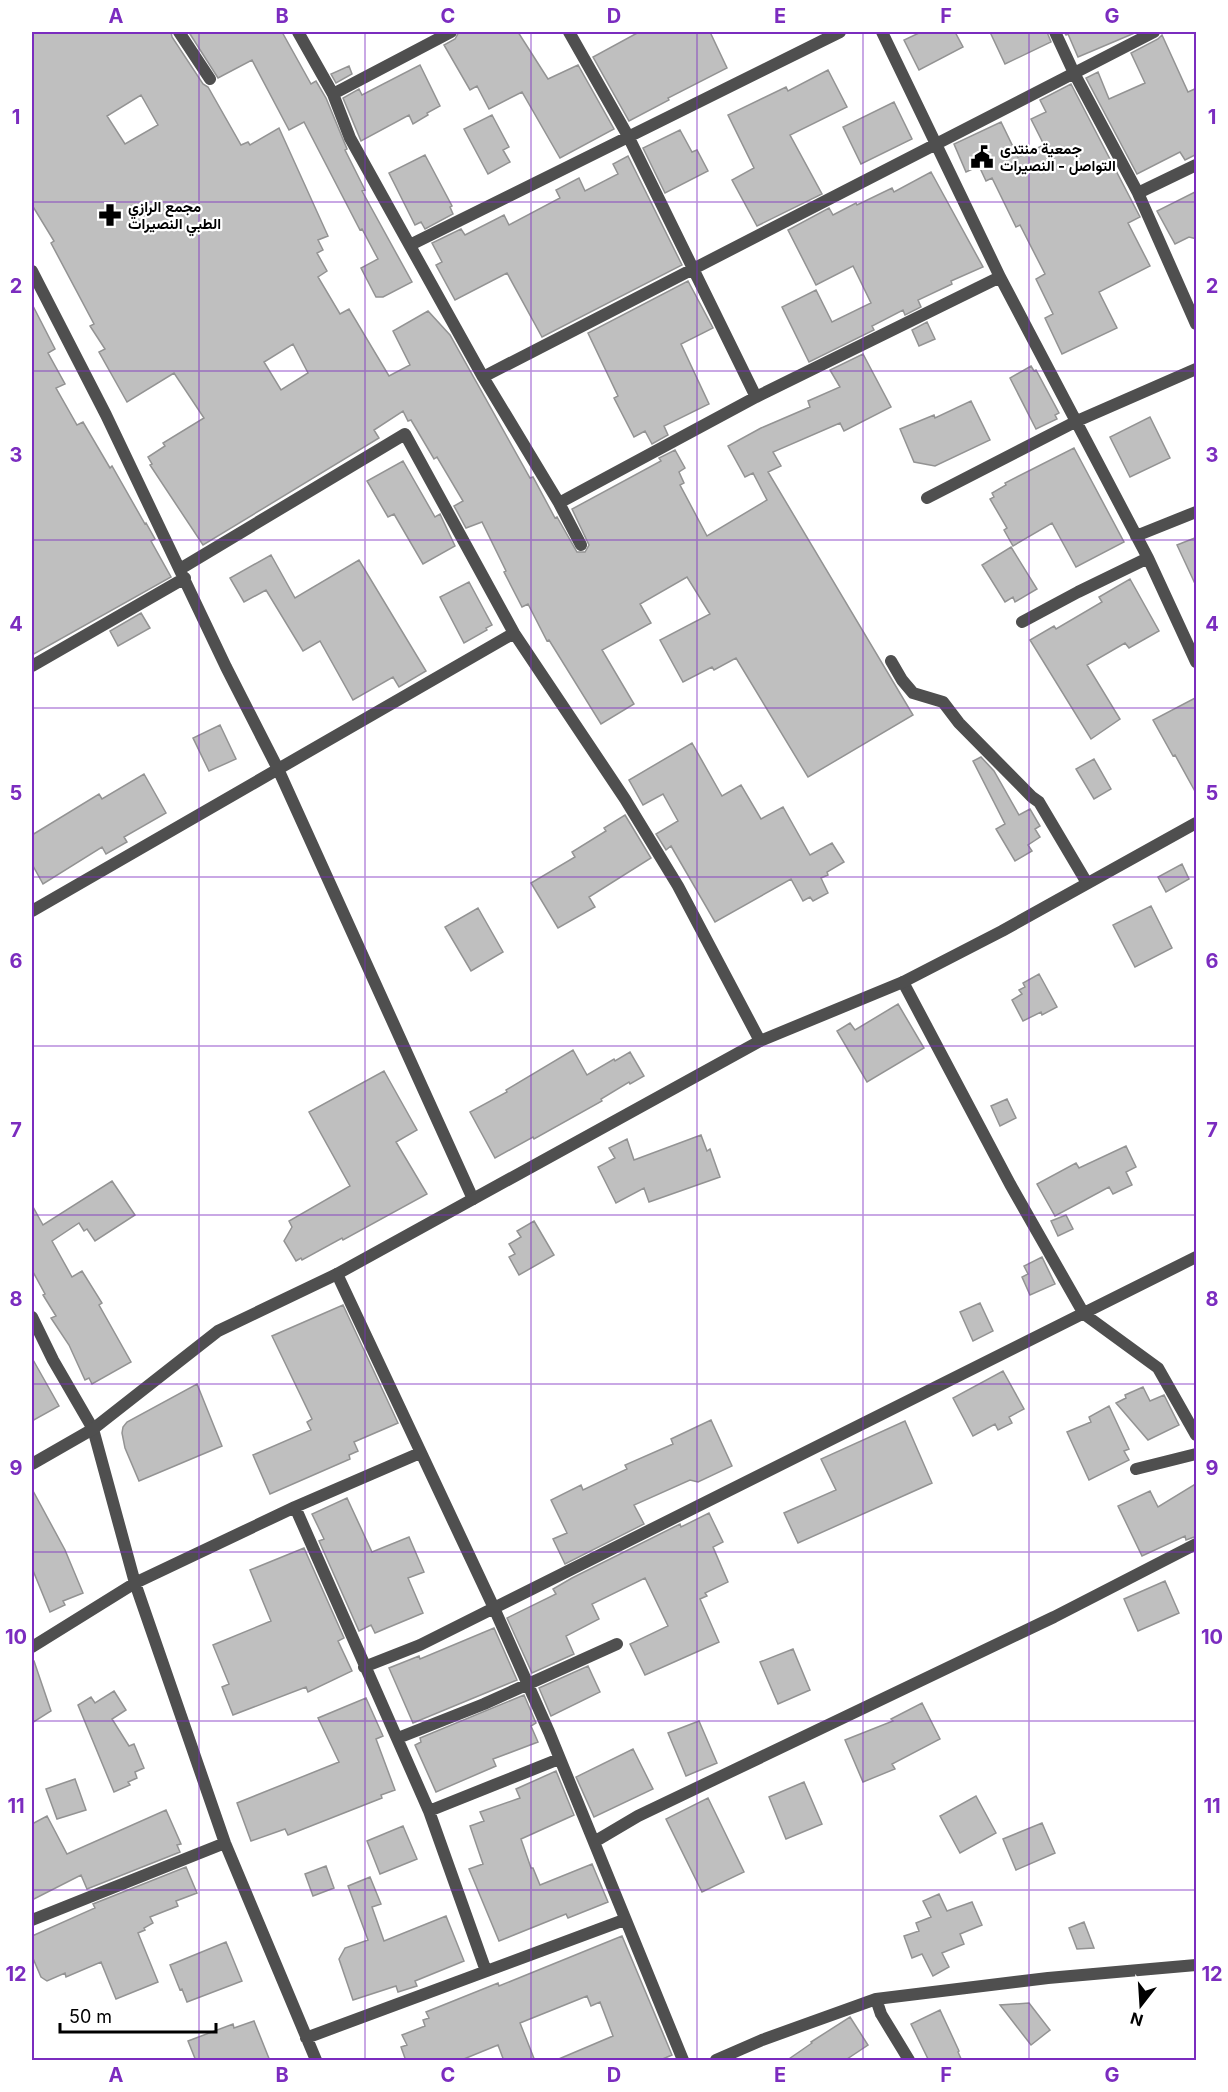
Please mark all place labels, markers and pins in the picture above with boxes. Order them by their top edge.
place label: جمعية منتدى التواصل - النصيرات [1000,139,1116,175]
public building icon: جمعية منتدى التواصل - النصيرات [969,144,995,170]
place label: مجمع الرازي الطبي النصيرات [128,197,221,237]
pharmacy icon: مجمع الرازي الطبي النصيرات [97,202,123,228]

